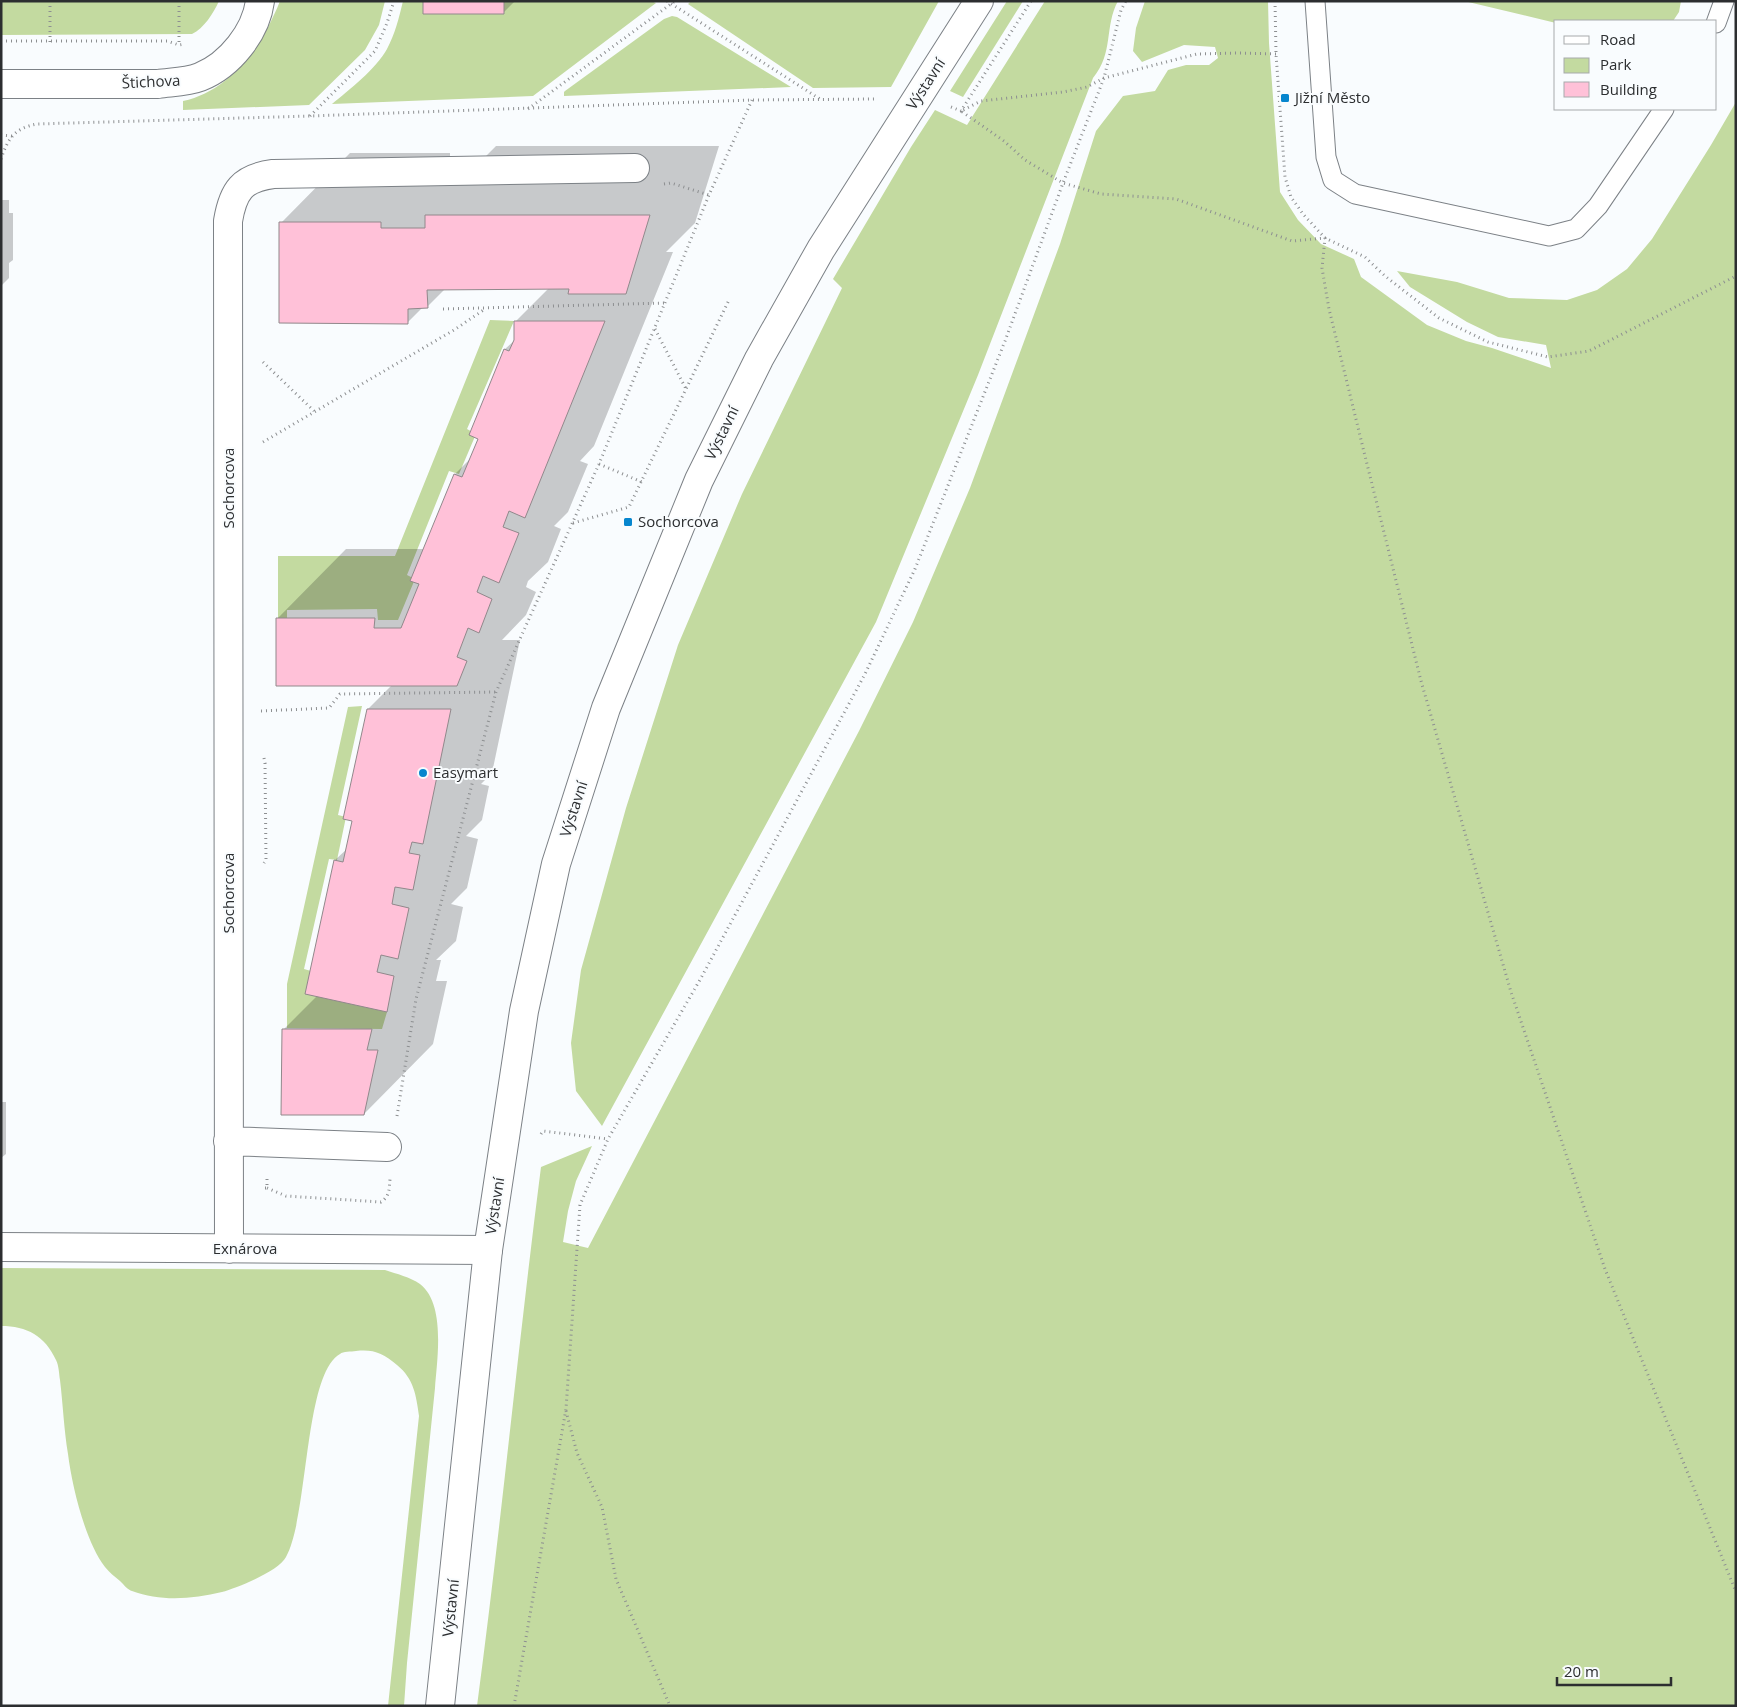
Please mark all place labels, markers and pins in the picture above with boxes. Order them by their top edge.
place label: Jižní Město [1293,87,1370,107]
marker: Jižní Město [1279,92,1291,104]
place label: Sochorcova [638,511,719,531]
marker: Sochorcova [622,516,634,528]
place label: Easymart [433,762,498,782]
marker: Easymart [417,767,429,779]

